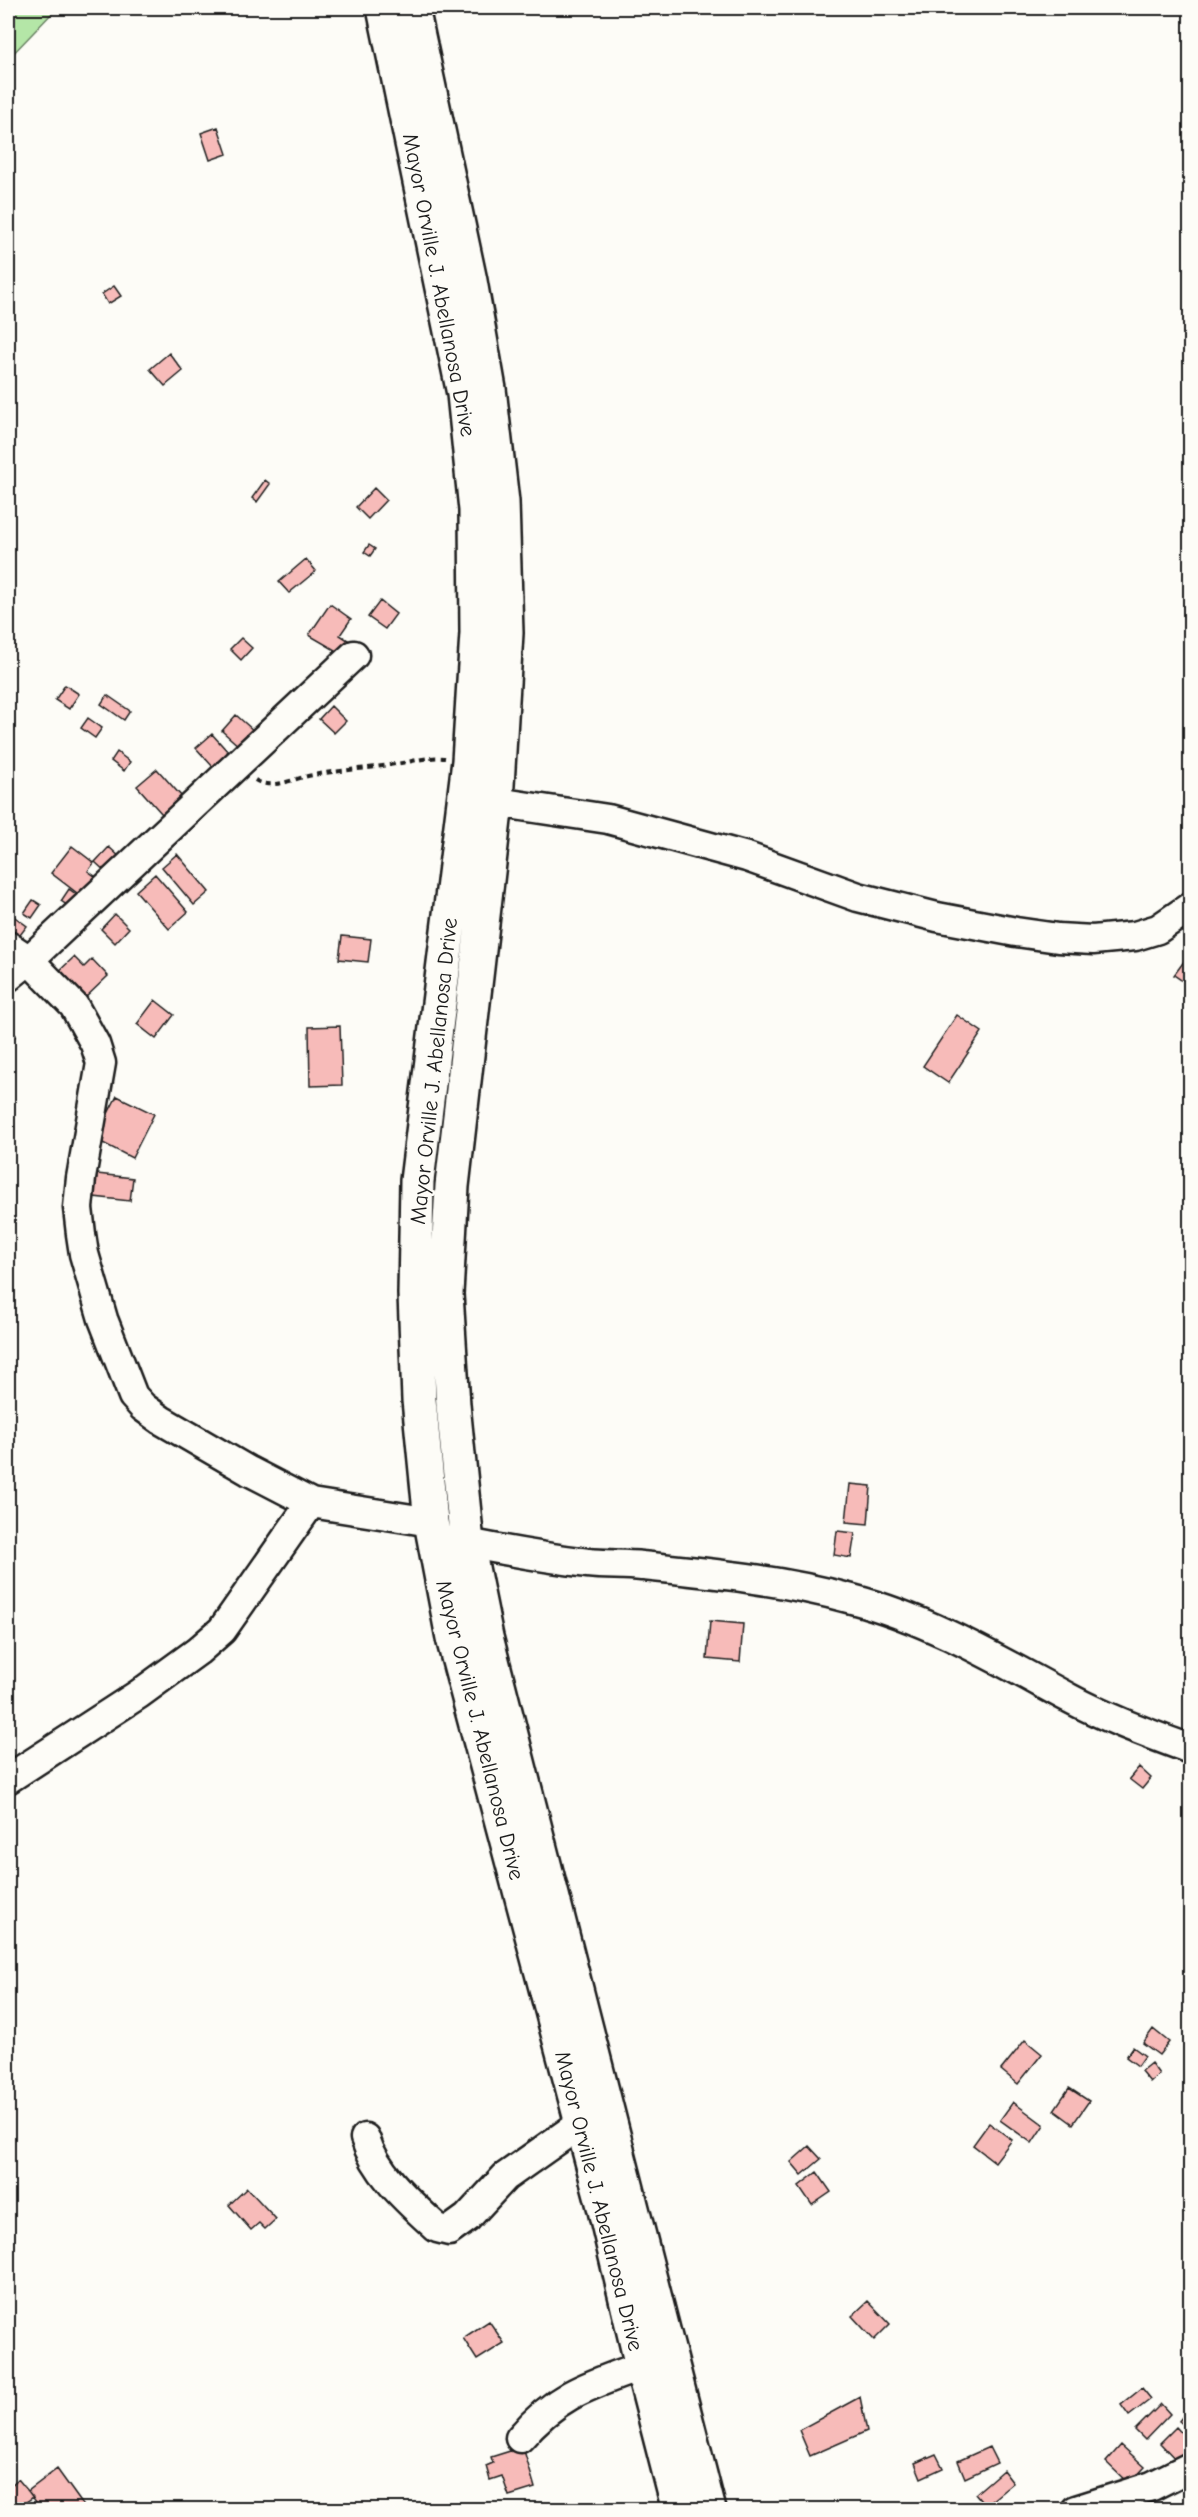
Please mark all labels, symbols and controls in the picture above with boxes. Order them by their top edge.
street label: Mayor Orville J. Abellanosa Drive [397,131,481,439]
street label: Mayor Orville J. Abellanosa Drive [405,916,463,1226]
street label: Mayor Orville J. Abellanosa Drive [430,1577,530,1883]
street label: Mayor Orville J. Abellanosa Drive [549,2048,649,2354]

